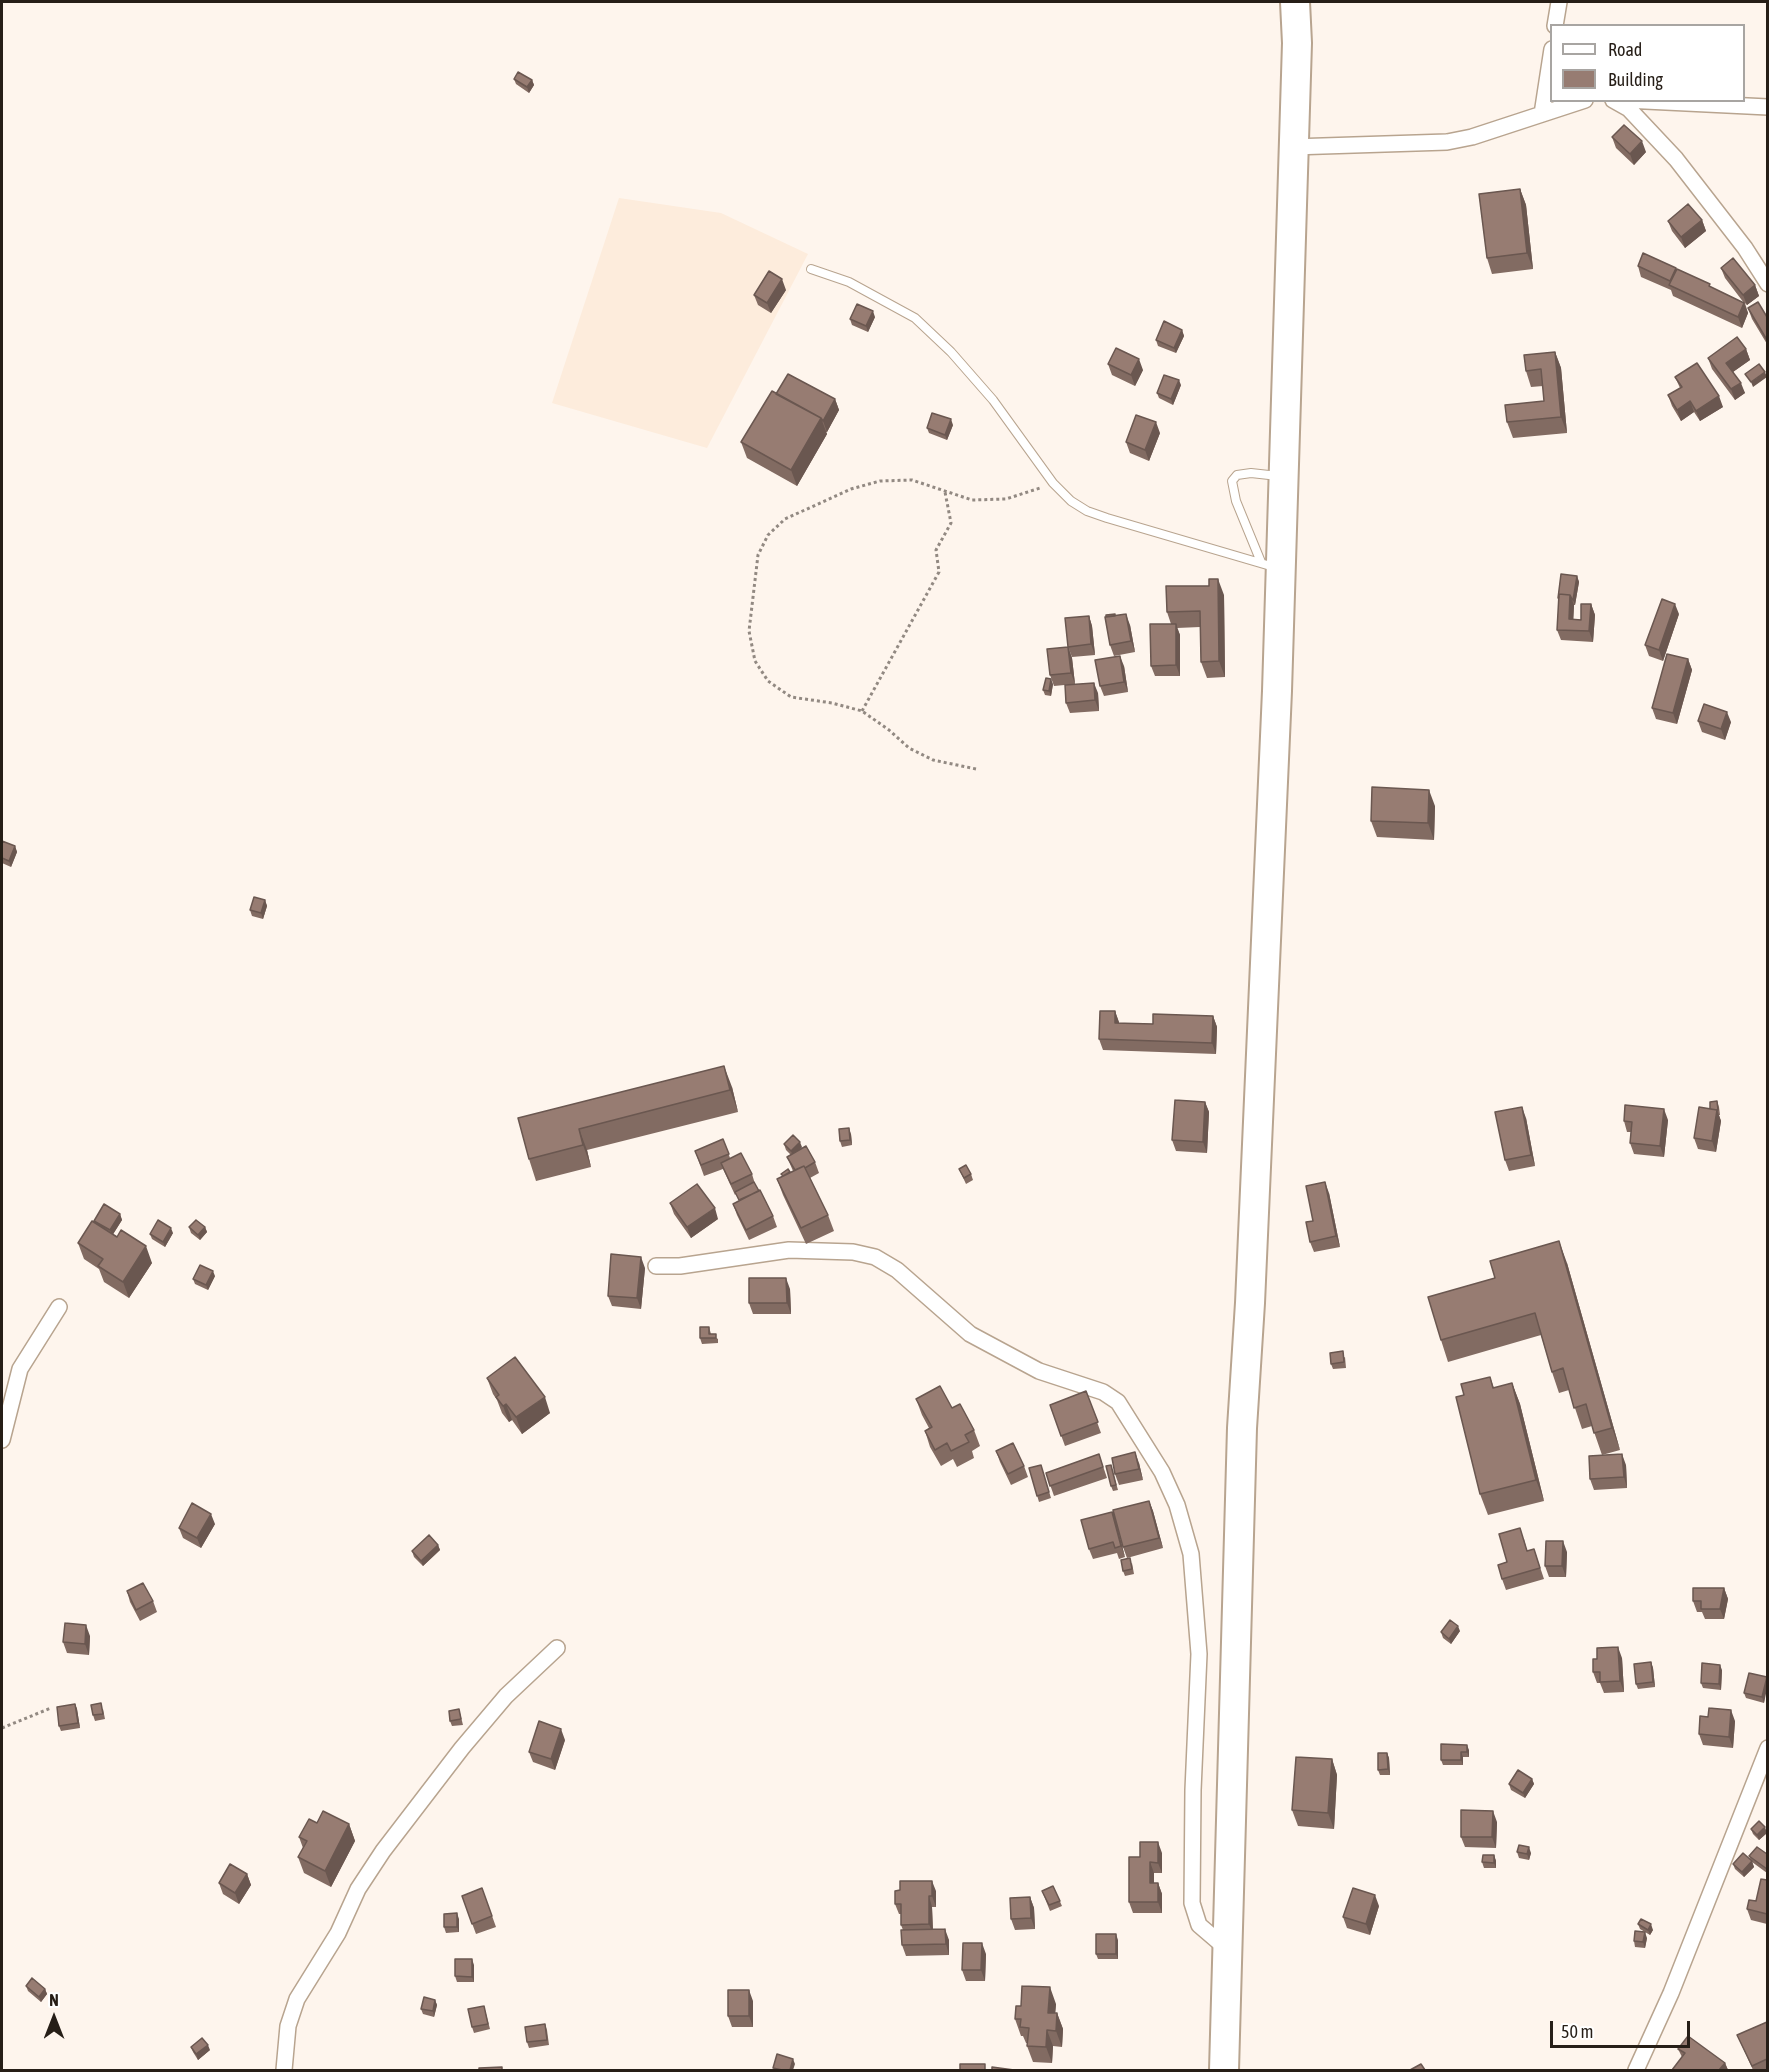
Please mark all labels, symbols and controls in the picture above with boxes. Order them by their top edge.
legend [1550,24,1745,102]
text: Road [1608,39,1642,60]
text: Building [1608,69,1663,90]
north arrow [24,1988,84,2048]
text: N [49,1991,59,2009]
scale bar [1553,2009,1692,2047]
text: 50 m [1561,2021,1593,2042]

